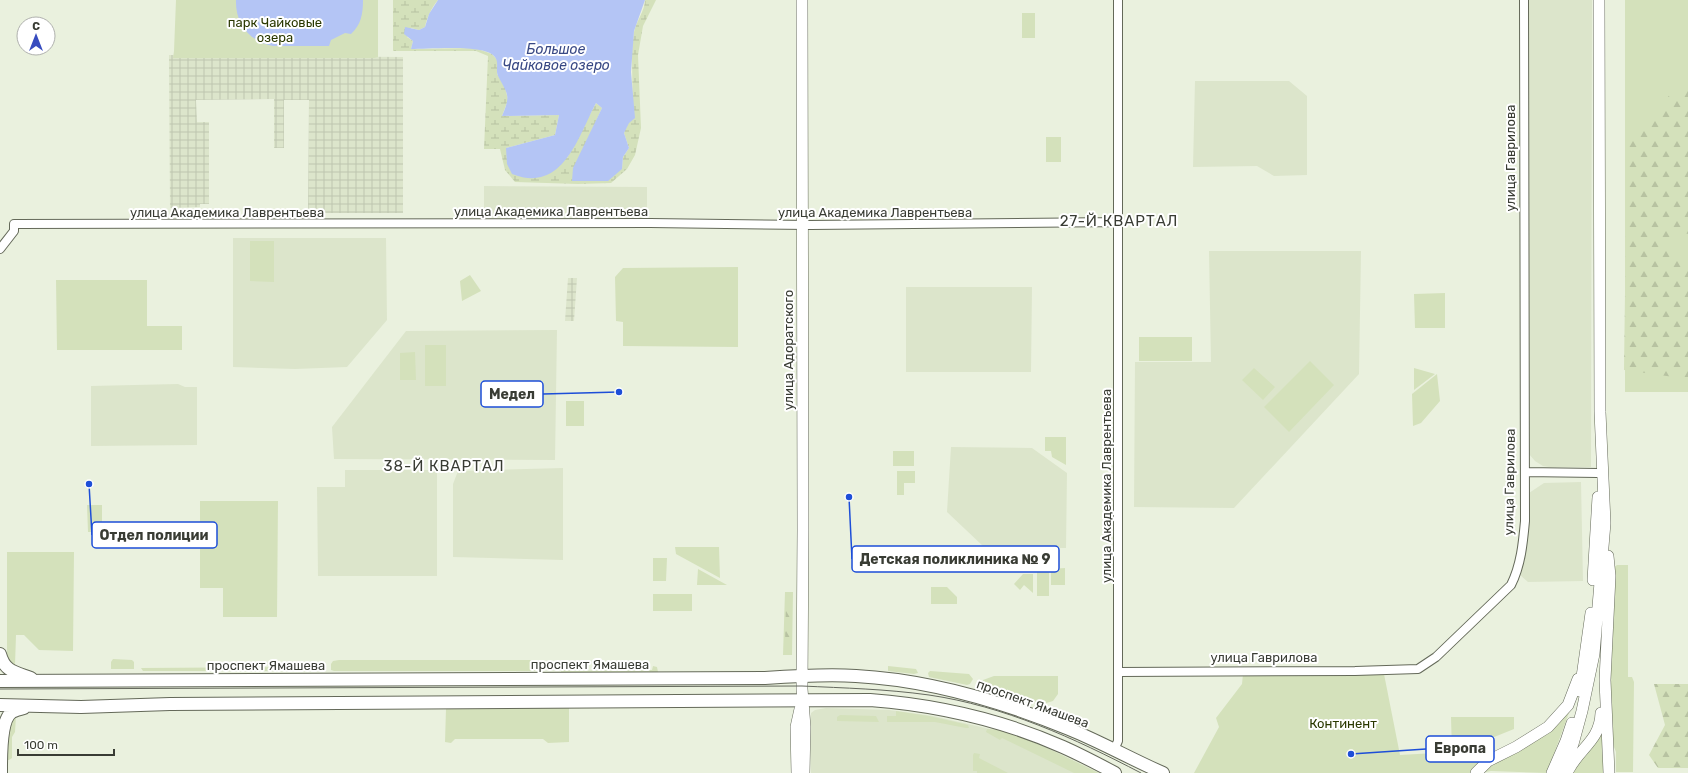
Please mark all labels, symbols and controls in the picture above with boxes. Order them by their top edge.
park label: парк Чайковые озера [228,15,322,45]
north arrow [16,16,56,56]
text: С [32,20,40,33]
water label: Большое Чайковое озеро [502,41,610,74]
street label: улица Гаврилова [1503,105,1518,211]
street label: улица Академика Лаврентьева [454,204,648,219]
street label: улица Академика Лаврентьева [130,205,324,220]
street label: улица Академика Лаврентьева [778,205,972,220]
district label: 27-Й КВАРТАЛ [1060,212,1178,230]
street label: улица Адоратского [781,290,796,410]
callout: Медел [481,381,543,407]
text: Медел [489,386,535,403]
street label: улица Академика Лаврентьева [1099,389,1114,583]
street label: улица Гаврилова [1501,428,1518,536]
district label: 38-Й КВАРТАЛ [383,457,505,475]
callout: Отдел полиции [92,522,217,548]
text: Отдел полиции [100,527,208,544]
callout: Детская поликлиника № 9 [852,546,1059,572]
text: Детская поликлиника № 9 [859,551,1051,568]
street label: улица Гаврилова [1211,650,1317,665]
street label: проспект Ямашева [531,657,649,672]
street label: проспект Ямашева [207,658,325,673]
street label: проспект Ямашева [975,676,1091,731]
park label: Континент [1309,716,1377,731]
scale bar [18,731,114,757]
callout: Европа [1426,736,1494,762]
text: 100 m [24,738,58,752]
text: Европа [1434,740,1486,757]

